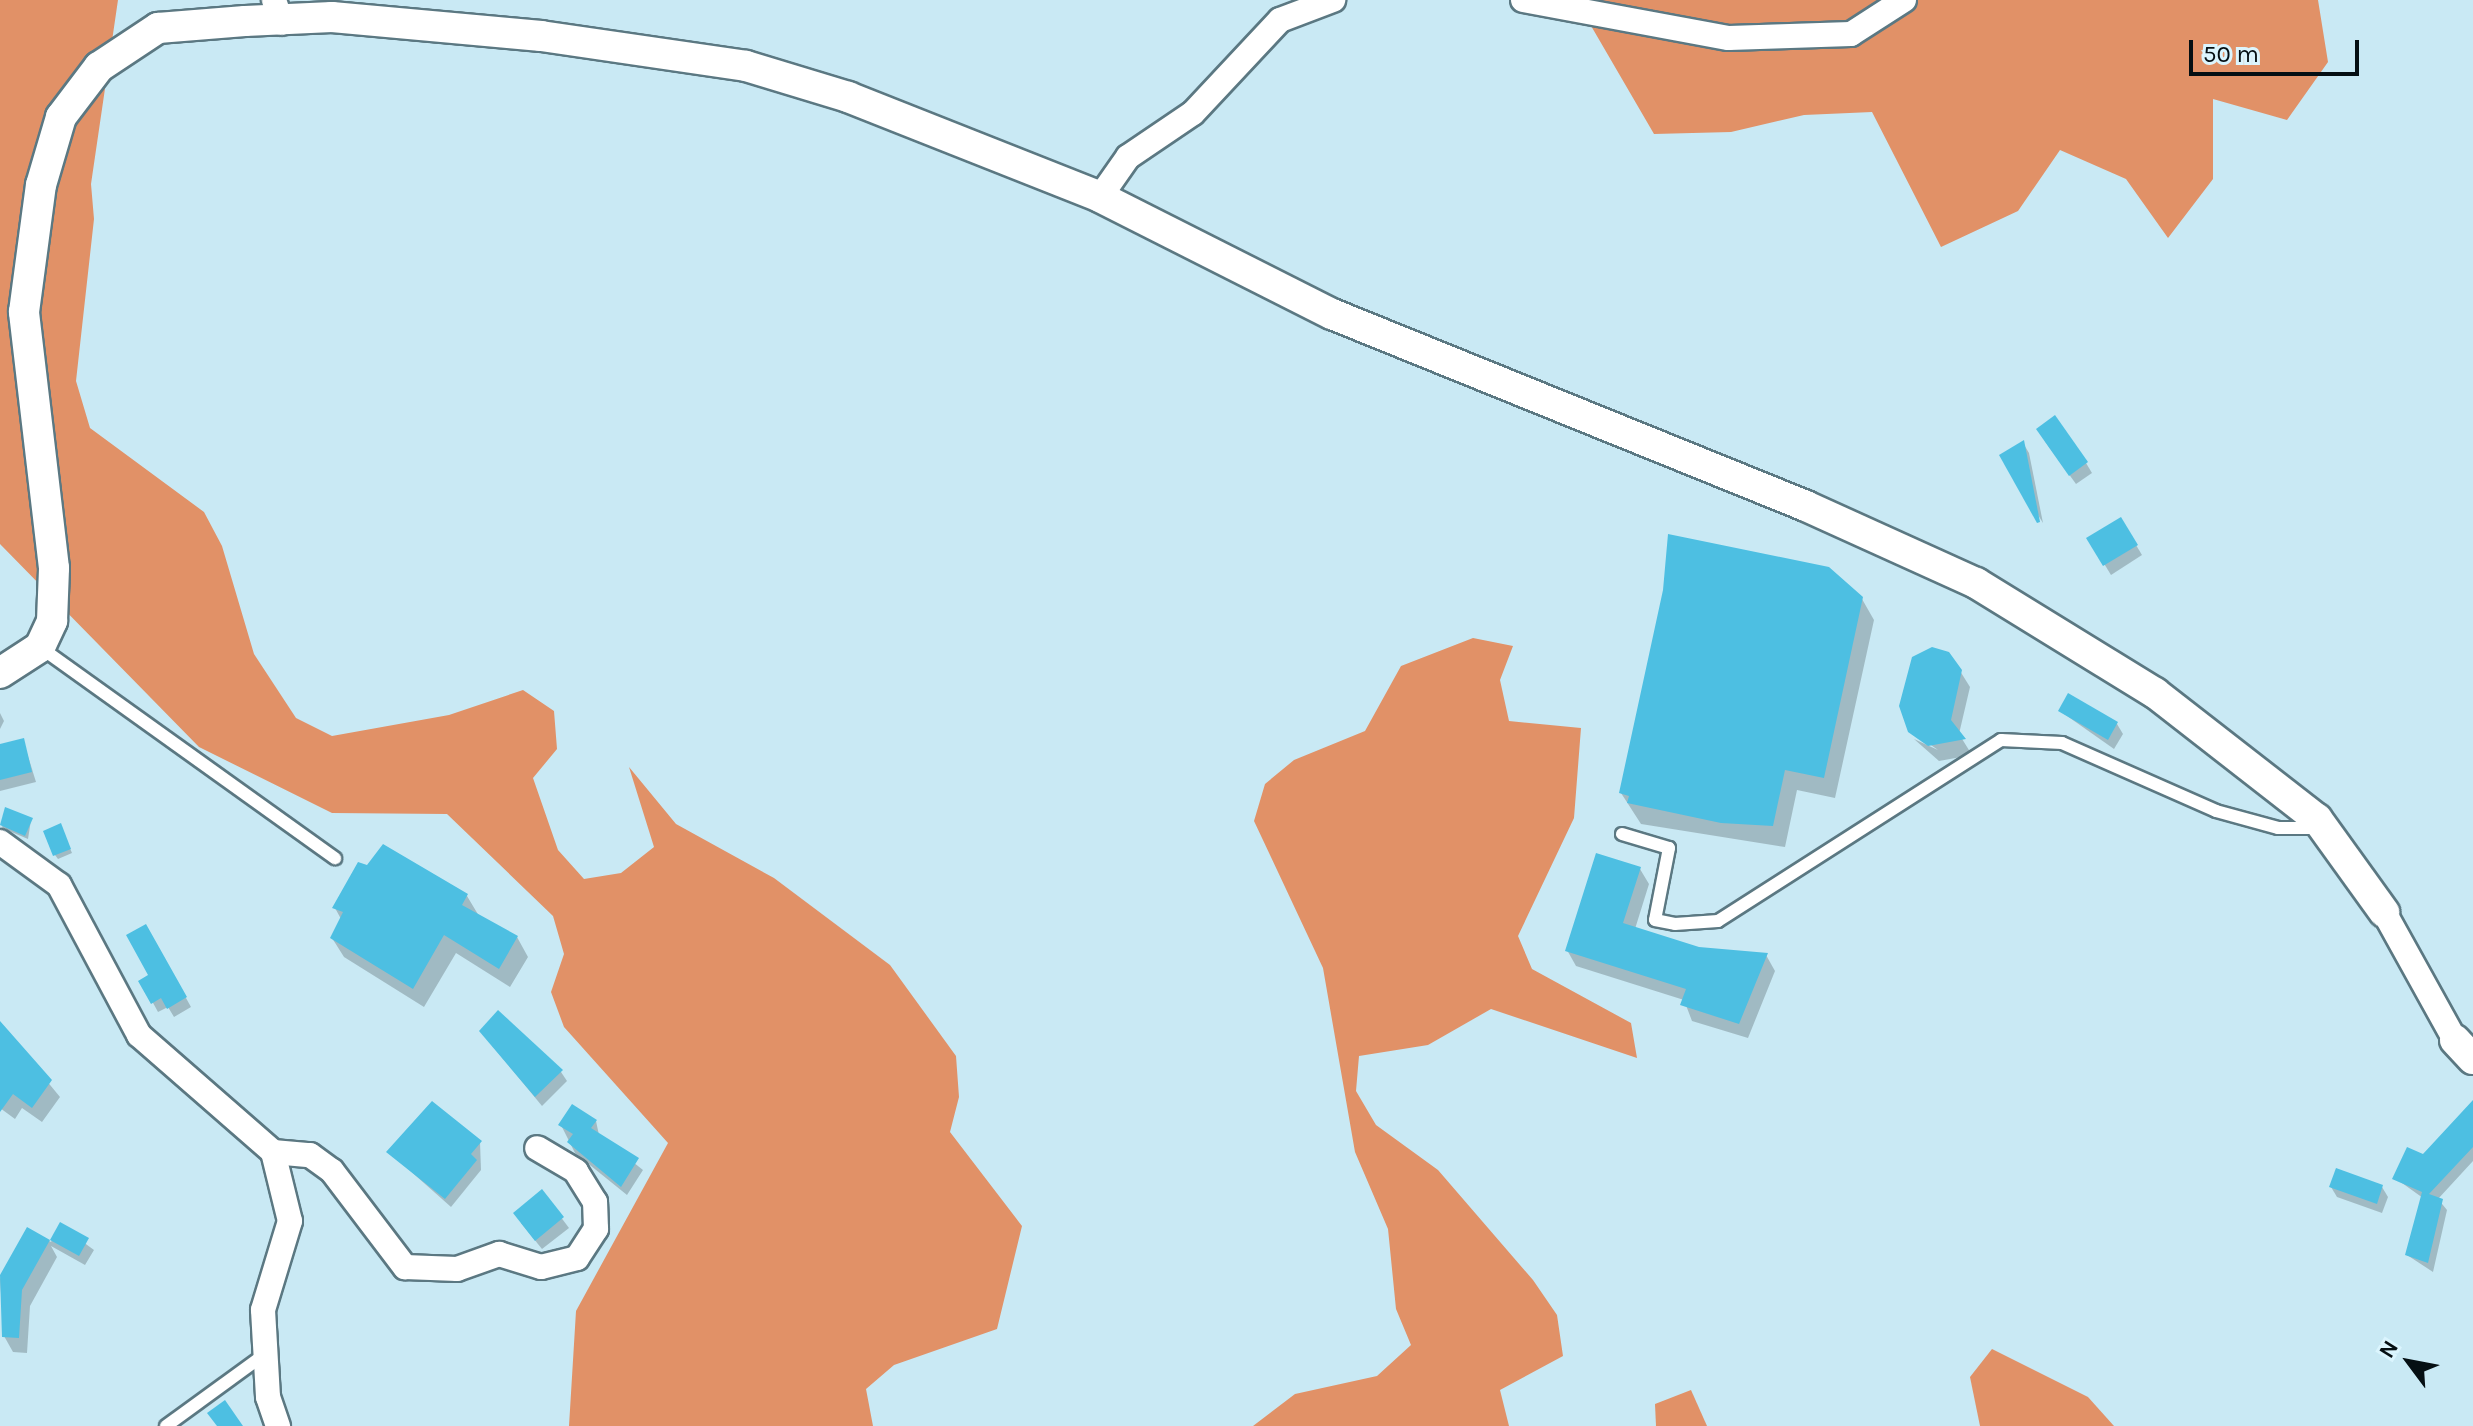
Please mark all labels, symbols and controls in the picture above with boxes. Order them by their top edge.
scale bar [2193,24,2363,74]
text: 50 m [2203,40,2259,68]
north arrow [2369,1322,2449,1402]
text: N [2373,1336,2404,1363]

